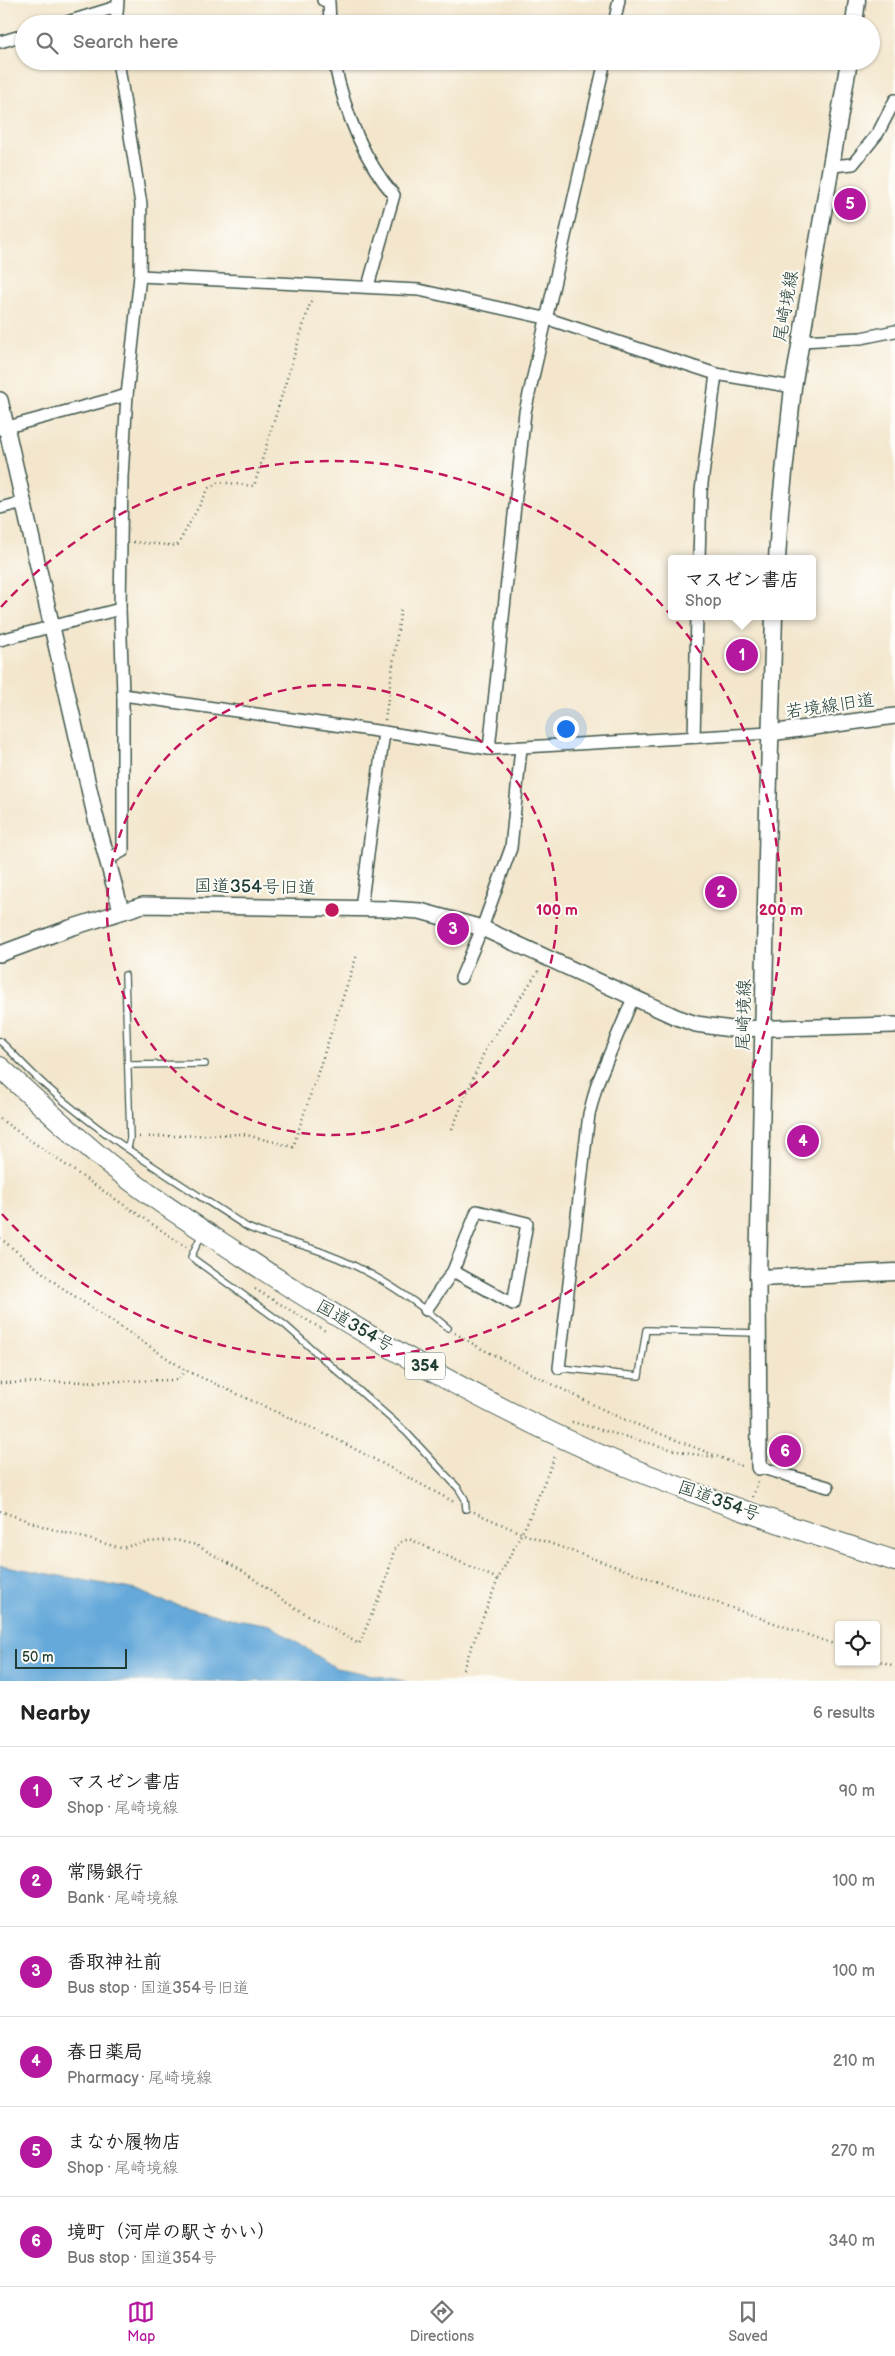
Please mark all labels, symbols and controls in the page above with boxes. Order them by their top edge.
search box [15,15,880,70]
icon: search [33,29,61,57]
text: Search here [73,31,178,54]
pin: 5 [834,185,866,223]
street label: 尾崎境線 [769,269,803,343]
popup [668,555,816,620]
text: マスゼン書店 [685,569,799,592]
text: Shop [685,592,722,611]
pin: 1 [726,636,758,674]
street label: 若境線旧道 [784,689,876,723]
your location [553,716,579,742]
pin: 2 [705,873,737,911]
street label: 国道354号旧道 [194,875,316,899]
centre of rings [323,901,341,919]
text: 100 m [536,901,578,920]
text: 200 m [759,901,803,920]
pin: 3 [437,910,469,948]
street label: 尾崎境線 [733,979,755,1051]
pin: 4 [787,1122,819,1160]
street label: 国道354号 [312,1295,398,1357]
road number: 354 [405,1352,445,1380]
pin: 6 [769,1432,801,1470]
street label: 国道354号 [675,1476,763,1526]
map controls [835,1621,880,1666]
button: locate [835,1621,880,1666]
scale bar [15,1646,128,1669]
text: 50 m [22,1649,54,1666]
text: Nearby [20,1701,90,1726]
text: 6 results [813,1704,875,1723]
text: マスゼン書店 [67,1771,181,1794]
text: 1 [33,1782,39,1801]
text: 90 m [839,1782,875,1801]
text: Shop · 尾崎境線 [67,1799,178,1818]
text: 常陽銀行 [67,1861,143,1884]
text: 2 [31,1872,41,1891]
text: 100 m [832,1872,875,1891]
text: Bank · 尾崎境線 [67,1889,178,1908]
text: 香取神社前 [67,1951,162,1974]
text: 3 [31,1962,41,1981]
text: 100 m [832,1962,875,1981]
text: Bus stop · 国道354号旧道 [67,1979,249,1998]
text: 春日薬局 [67,2041,143,2064]
text: 4 [31,2052,41,2071]
text: 210 m [833,2052,875,2071]
text: Pharmacy · 尾崎境線 [67,2069,212,2088]
text: まなか履物店 [67,2131,181,2154]
text: 5 [31,2142,41,2161]
text: 270 m [831,2142,875,2161]
text: Shop · 尾崎境線 [67,2159,178,2178]
text: 境町（河岸の駅さかい） [67,2221,276,2244]
text: 6 [31,2232,41,2251]
text: 340 m [828,2232,875,2251]
text: Bus stop · 国道354号 [67,2249,217,2268]
tab: Map [127,2298,155,2345]
tab: Directions [410,2298,474,2345]
tab: Saved [728,2298,768,2345]

